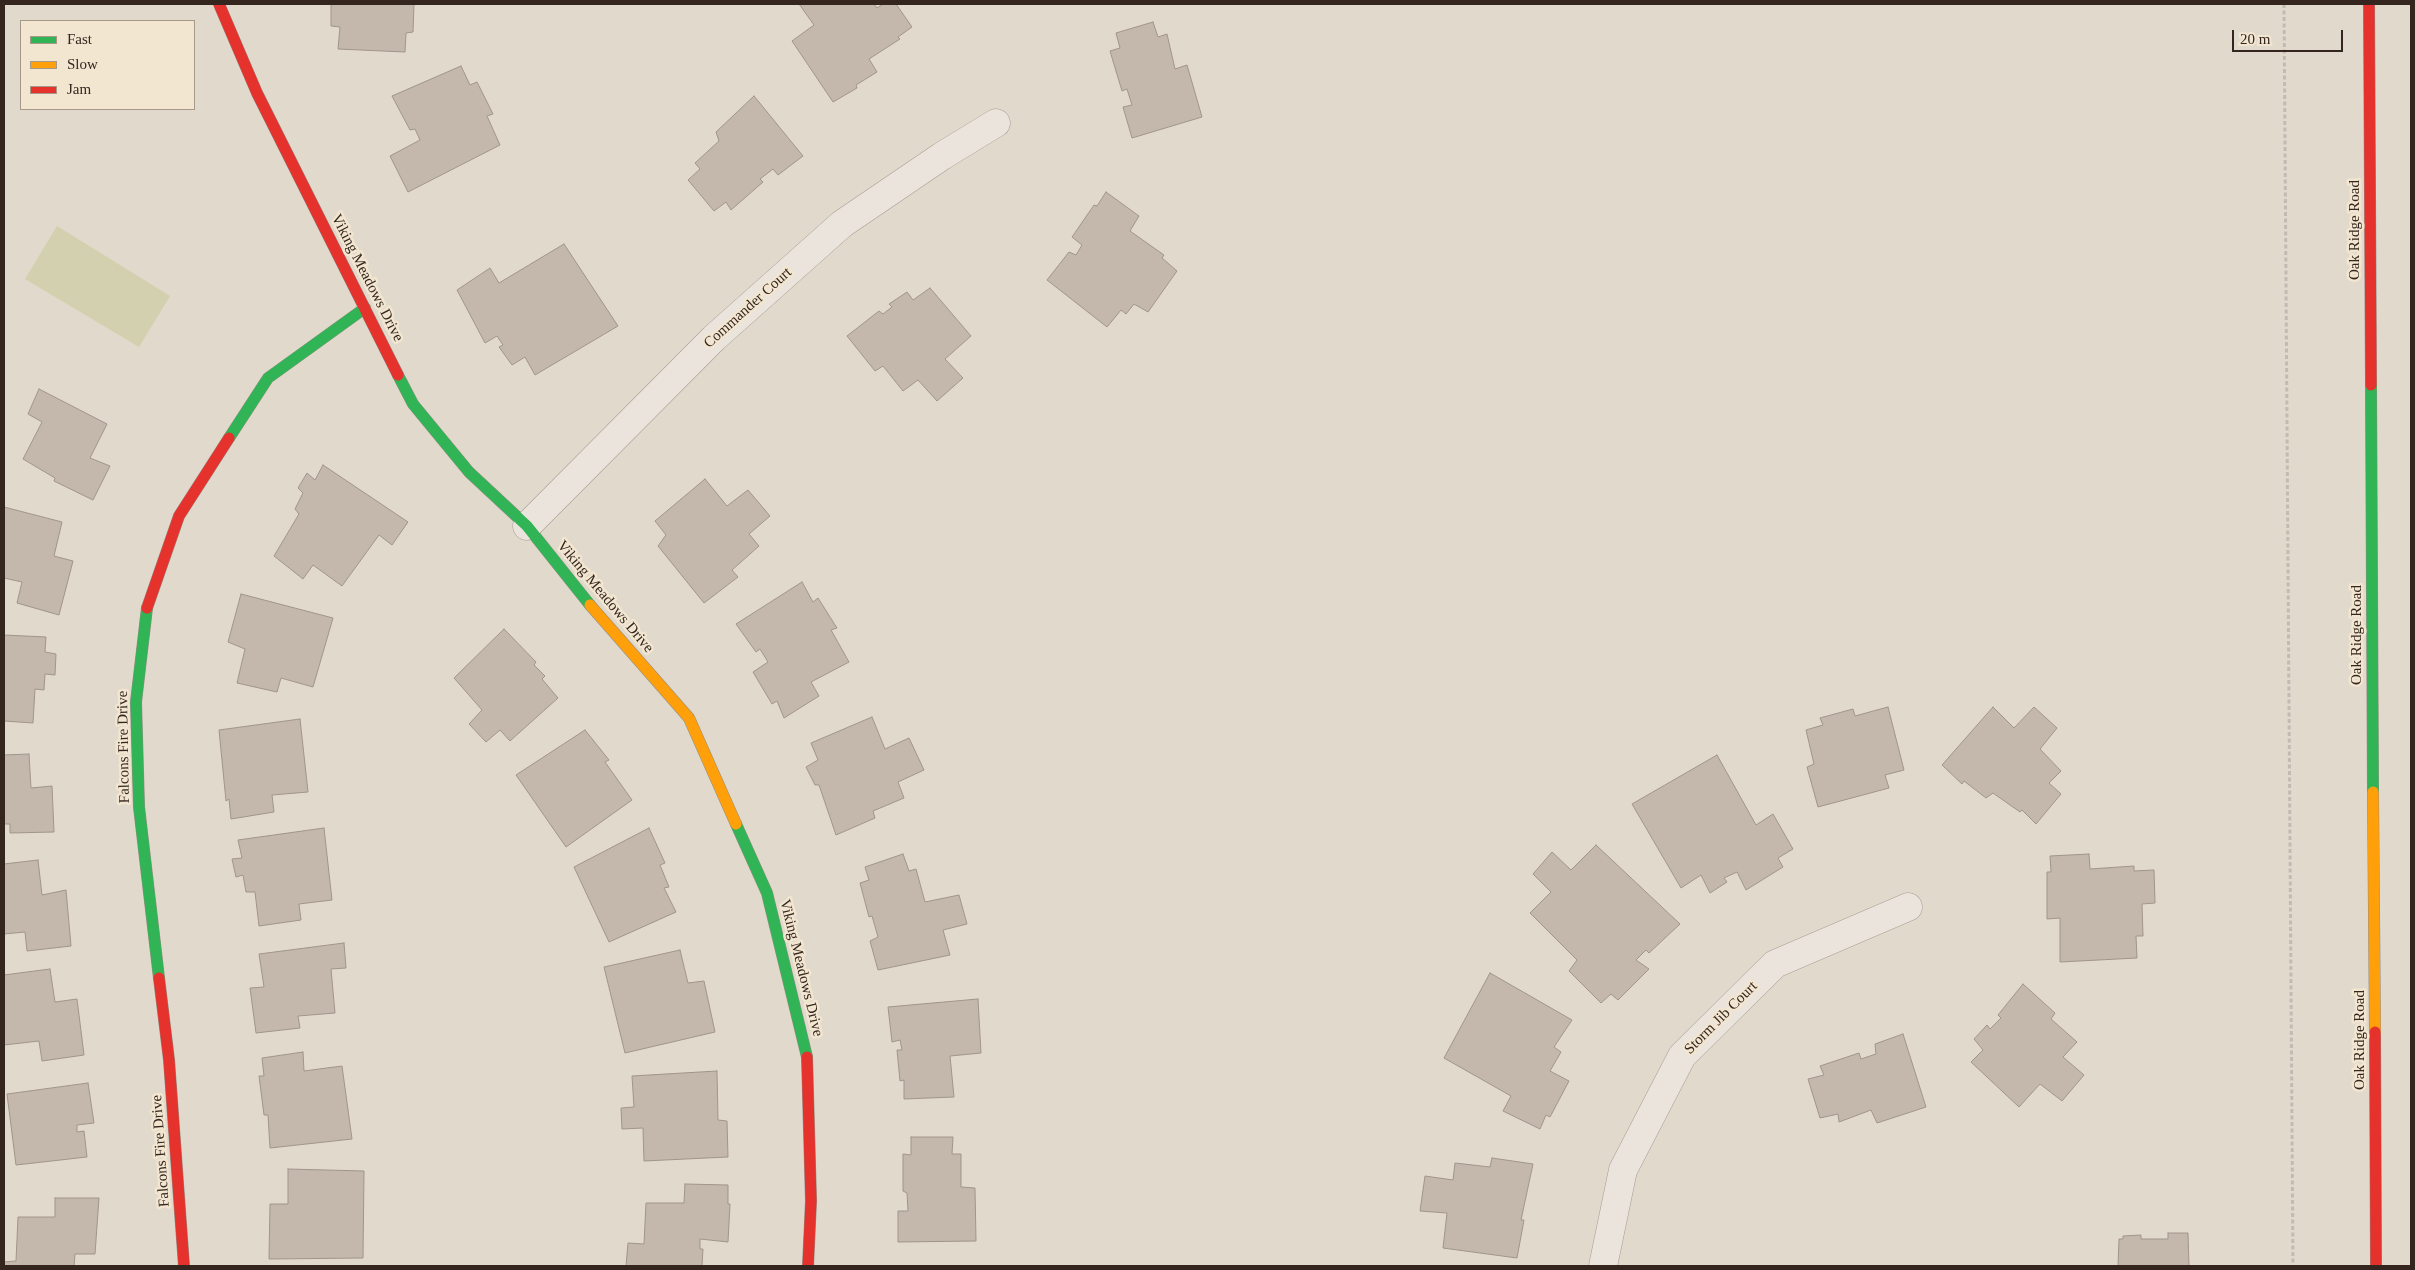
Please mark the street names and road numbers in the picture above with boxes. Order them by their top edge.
street label: Oak Ridge Road [2346,180,2364,280]
street label: Viking Meadows Drive [327,211,407,345]
street label: Commander Court [700,264,796,352]
street label: Viking Meadows Drive [553,537,657,657]
street label: Oak Ridge Road [2348,585,2366,685]
street label: Falcons Fire Drive [114,691,134,803]
street label: Viking Meadows Drive [775,898,827,1038]
street label: Storm Jib Court [1681,978,1761,1058]
street label: Oak Ridge Road [2351,990,2369,1090]
street label: Falcons Fire Drive [148,1094,174,1208]

